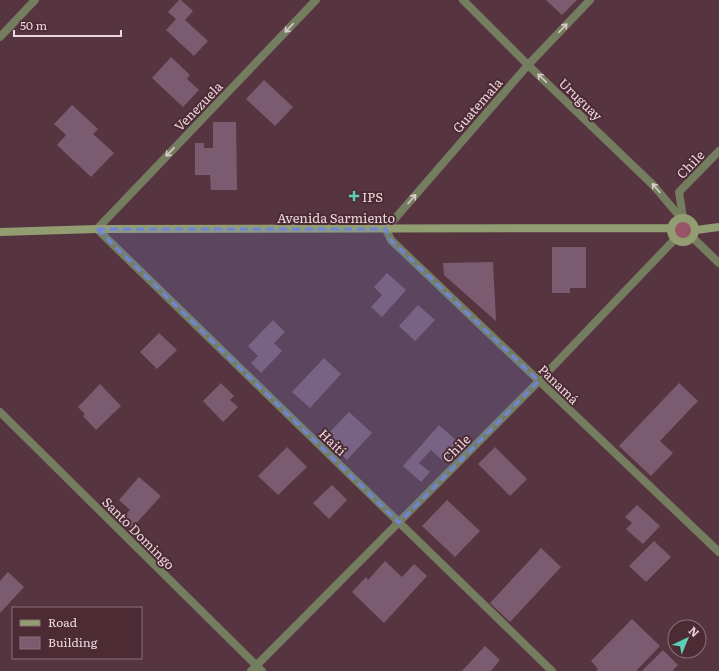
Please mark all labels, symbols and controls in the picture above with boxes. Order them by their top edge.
scale bar [14,12,121,38]
text: 50 m [20,16,47,34]
one-way arrow [284,23,294,33]
one-way arrow [558,24,567,34]
street label: Guatemala [448,73,506,137]
street label: Uruguay [555,73,607,125]
one-way arrow [537,74,547,83]
street label: Venezuela [169,77,227,135]
street label: Chile [672,145,708,182]
one-way arrow [166,147,175,157]
one-way arrow [651,183,660,193]
place label: IPS [362,187,383,206]
marker: IPS [349,191,359,201]
one-way arrow [407,194,416,205]
street label: Avenida Sarmiento [277,208,395,227]
street label: Panamá [534,360,584,408]
street label: Haití [315,424,351,460]
street label: Chile [438,429,475,466]
street label: Santo Domingo [98,492,180,574]
legend [12,607,142,659]
text: Road [48,613,78,631]
north arrow [667,619,707,659]
text: N [686,622,704,640]
text: Building [48,633,98,651]

